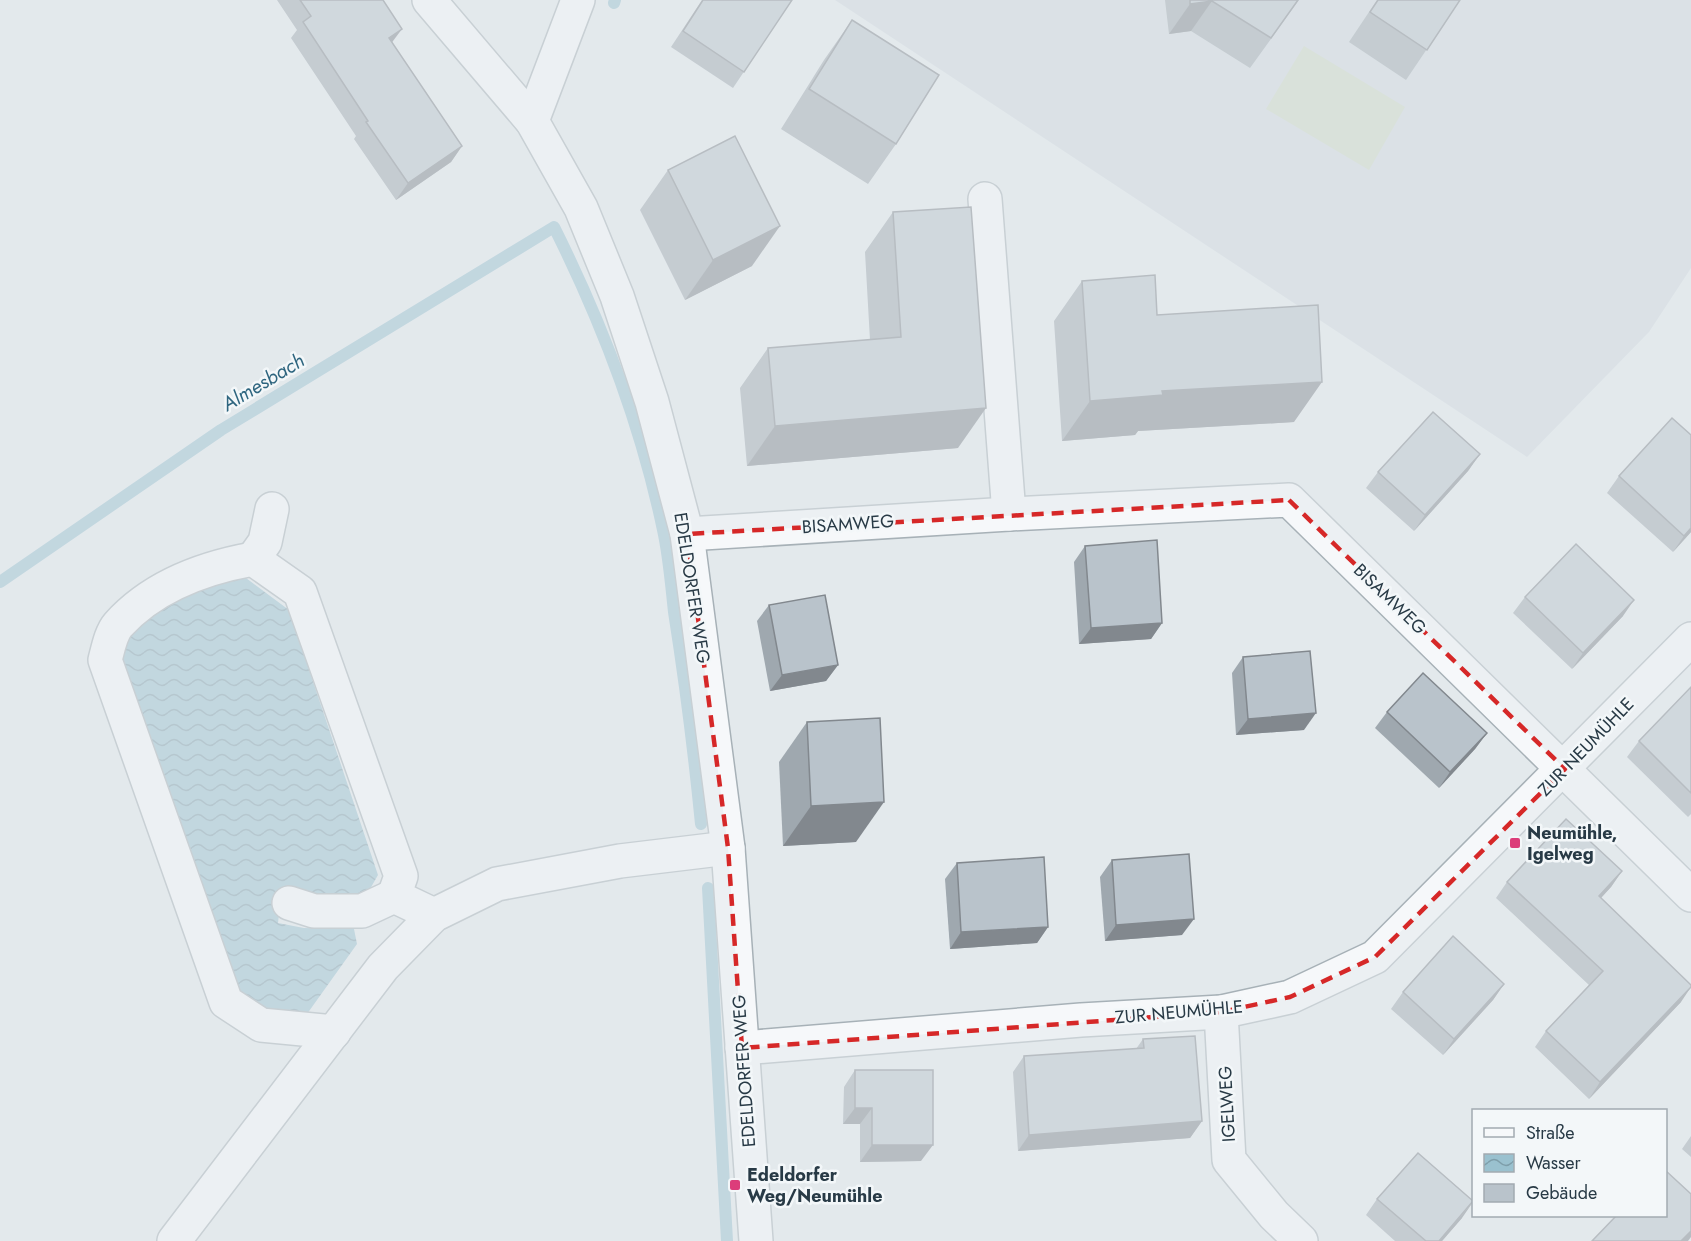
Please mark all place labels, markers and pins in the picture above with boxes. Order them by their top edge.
place label: Neumühle, Igelweg [1527,820,1617,867]
marker: Neumühle, Igelweg [1508,836,1522,850]
place label: Edeldorfer Weg/Neumühle [747,1162,882,1209]
marker: Edeldorfer Weg/Neumühle [728,1178,742,1192]

